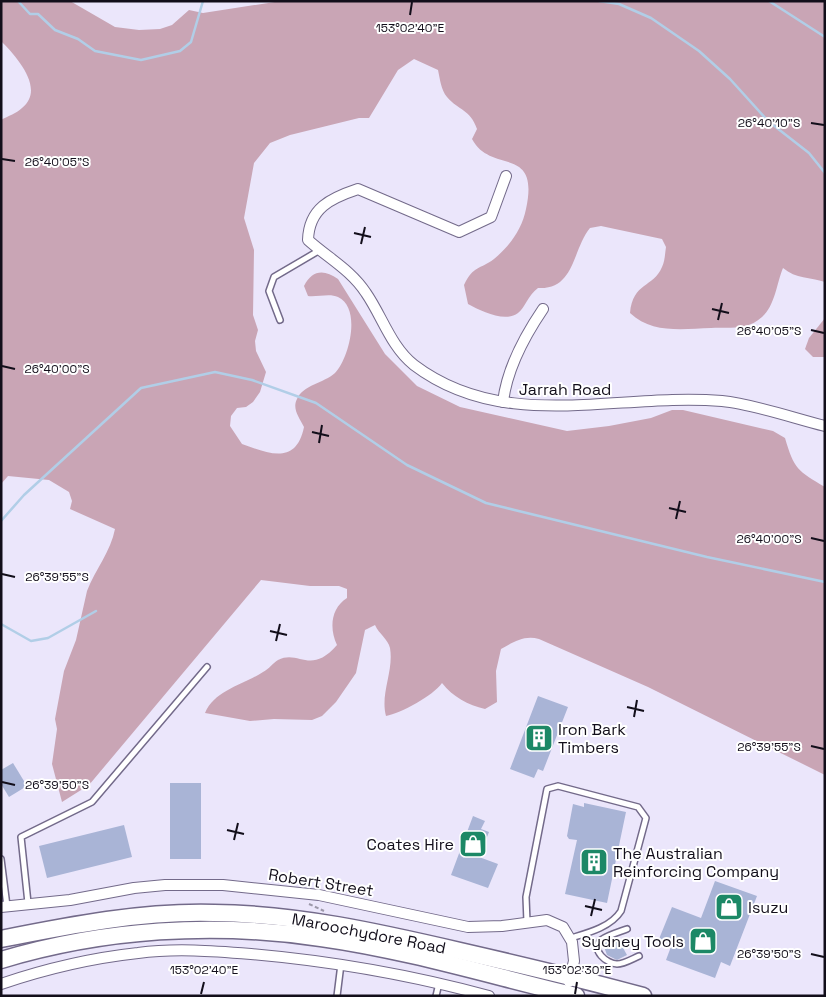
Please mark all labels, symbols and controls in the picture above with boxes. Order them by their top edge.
text: 153°02'40"E [376,20,444,36]
text: 26°40'10"S [738,115,800,131]
text: 26°40'05"S [25,154,89,170]
text: 26°40'05"S [737,323,801,339]
text: 26°40'00"S [24,361,90,377]
street label: Jarrah Road [519,379,611,400]
text: 26°40'00"S [736,531,802,547]
text: 26°39'55"S [25,569,89,585]
place label: Iron Bark Timbers [558,719,626,758]
building icon: Iron Bark Timbers [524,723,554,753]
text: 26°39'55"S [737,739,801,755]
text: 26°39'50"S [25,777,89,793]
shop icon: Coates Hire [458,829,488,859]
place label: Coates Hire [366,834,454,855]
place label: The Australian Reinforcing Company [613,843,779,882]
building icon: The Australian Reinforcing Company [579,847,609,877]
street label: Robert Street [267,864,375,901]
shop icon: Isuzu [714,892,744,922]
place label: Isuzu [748,897,788,918]
street label: Maroochydore Road [290,908,448,959]
shop icon: Sydney Tools [688,926,718,956]
place label: Sydney Tools [581,931,684,952]
text: 26°39'50"S [737,946,801,962]
text: 153°02'40"E [170,962,238,978]
text: 153°02'30"E [543,962,612,978]

